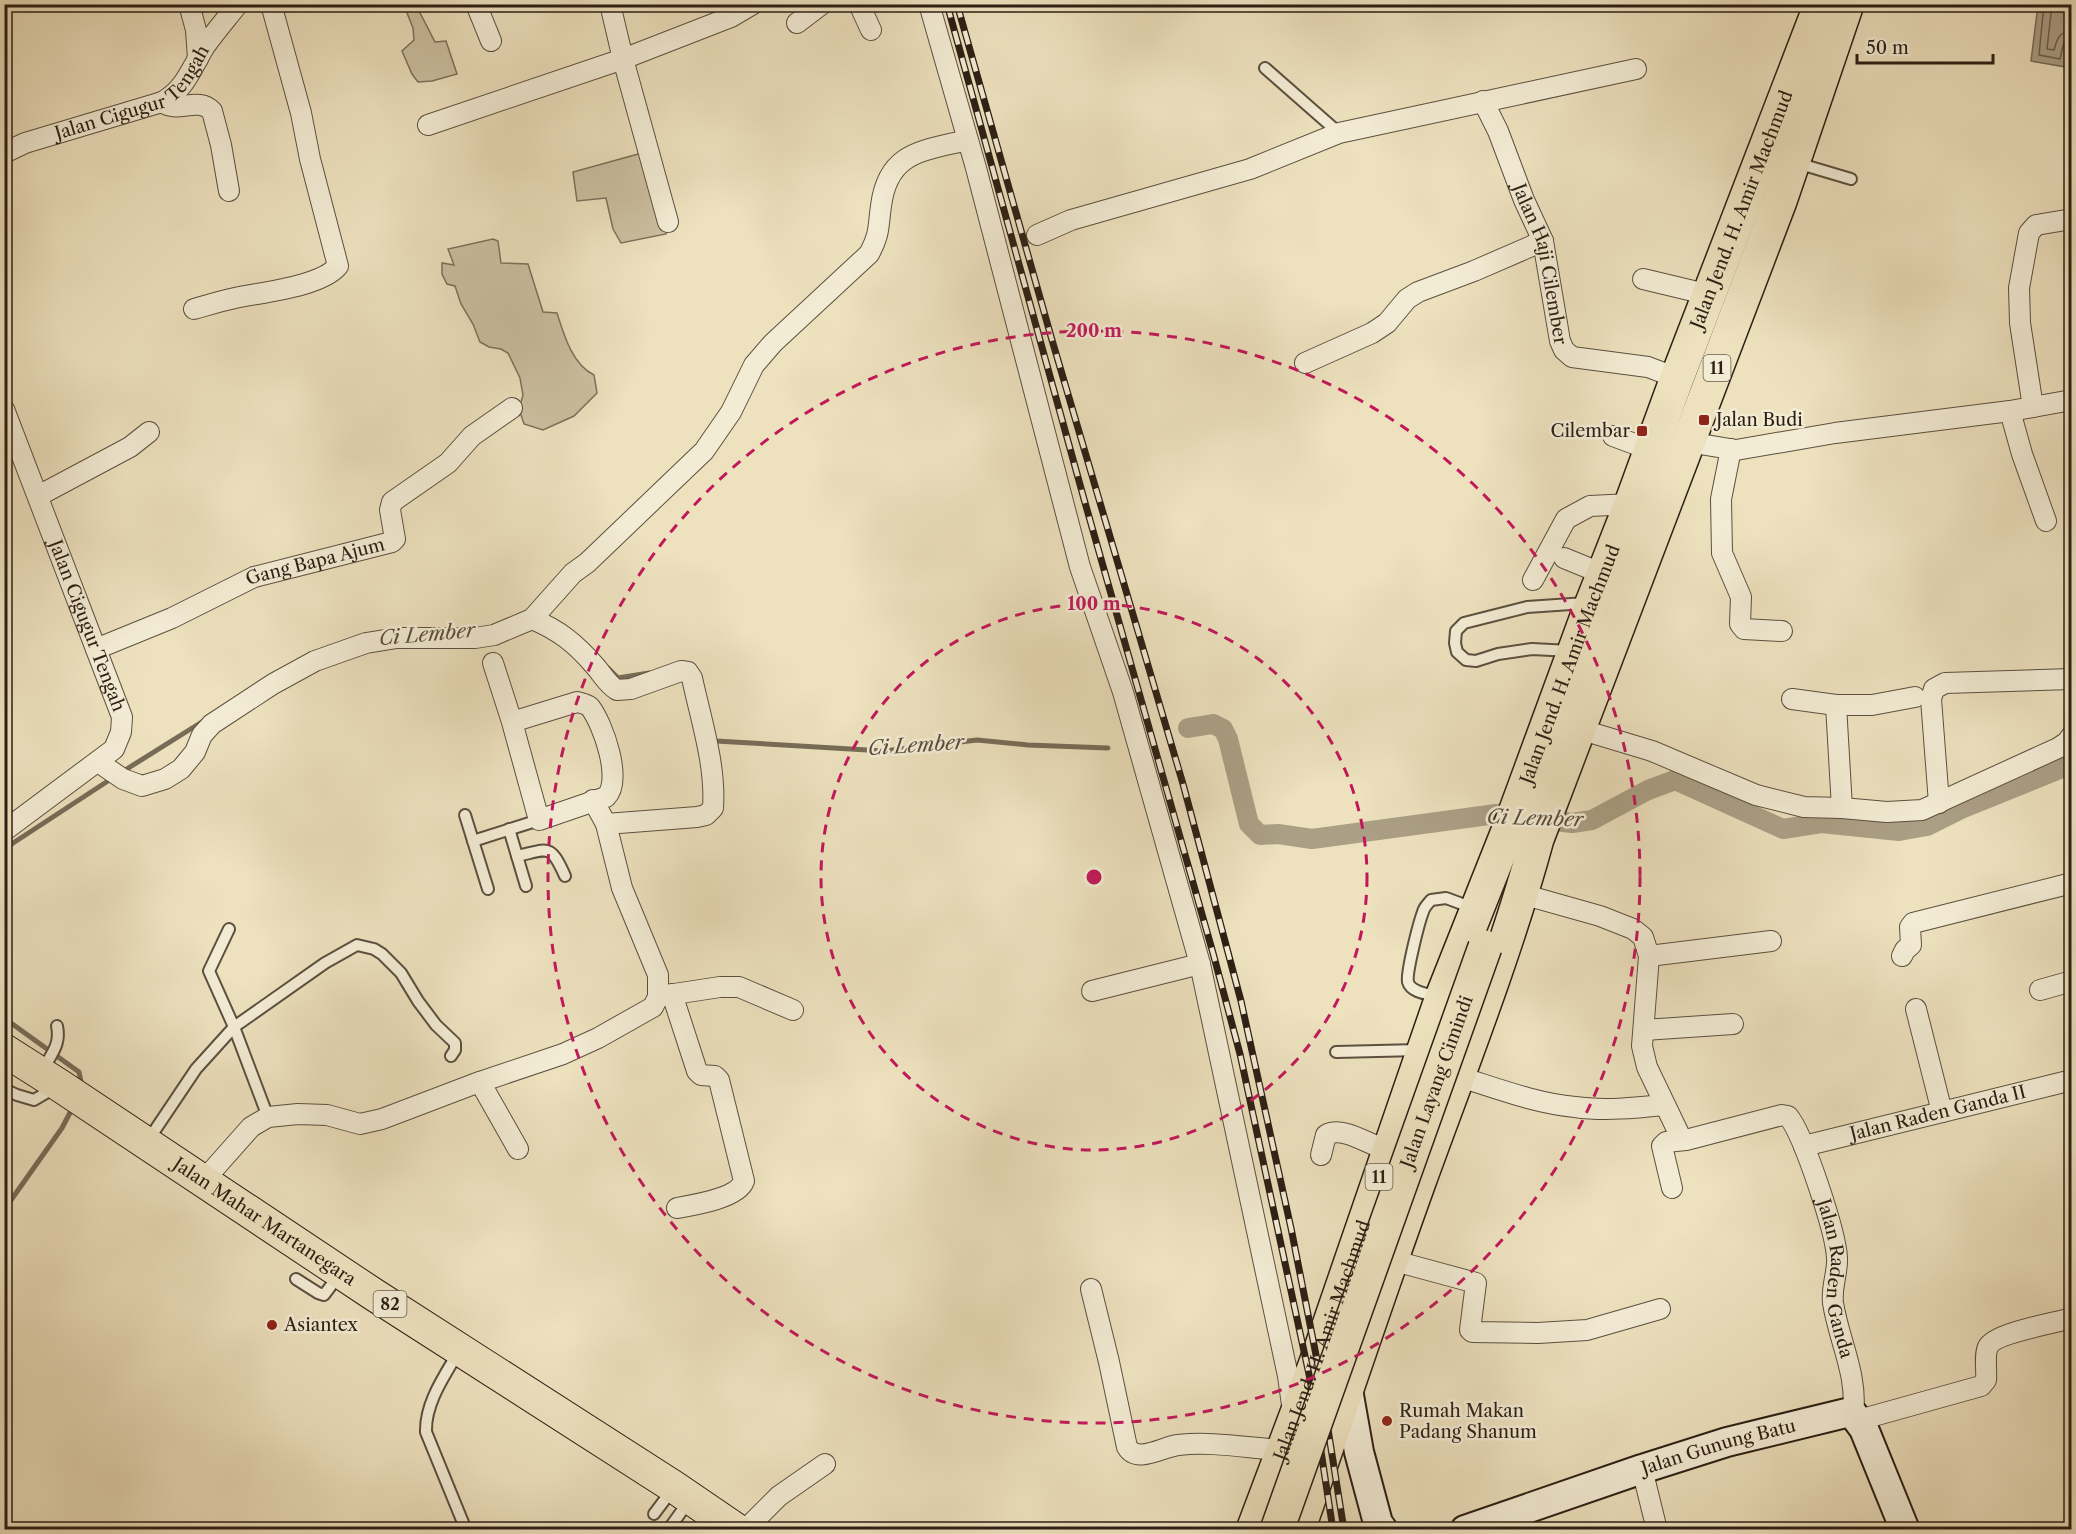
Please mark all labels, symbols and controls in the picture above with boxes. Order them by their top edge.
scale bar [1857,27,1994,65]
text: 50 m [1866,37,1909,59]
street label: Jalan Cigugur Tengah [49,41,214,145]
street label: Jalan Jend. H. Amir Machmud [1685,87,1798,335]
street label: Jalan Haji Cilember [1507,178,1572,347]
text: 200 m [1066,320,1122,342]
road number: 11 [1704,355,1730,381]
place label: Jalan Budi [1713,409,1803,431]
marker: Jalan Budi [1697,413,1711,427]
place label: Cilembar [1551,420,1630,442]
marker: Cilembar [1635,424,1649,438]
street label: Gang Bapa Ajum [242,533,387,590]
street label: Jalan Cigugur Tengah [43,534,130,715]
street label: Jalan Jend. H. Amir Machmud [1514,542,1625,790]
text: 100 m [1067,593,1121,615]
water label: Ci Lember [378,618,478,650]
water label: Ci Lember [867,730,967,760]
water label: Ci Lember [1486,804,1585,832]
centre of rings [1084,867,1104,887]
street label: Jalan Layang Cimindi [1395,992,1478,1174]
street label: Jalan Raden Ganda II [1845,1081,2028,1146]
street label: Jalan Mahar Martanegara [166,1151,361,1291]
road number: 11 [1366,1164,1392,1190]
street label: Jalan Raden Ganda [1812,1193,1858,1361]
street label: Jalan Jend. H. Amir Machmud [1268,1217,1375,1466]
road number: 82 [374,1291,406,1317]
place label: Asiantex [283,1314,358,1336]
marker: Asiantex [265,1318,279,1332]
place label: Rumah Makan Padang Shanum [1399,1400,1537,1443]
marker: Rumah Makan Padang Shanum [1380,1414,1394,1428]
street label: Jalan Gunung Batu [1636,1415,1798,1480]

